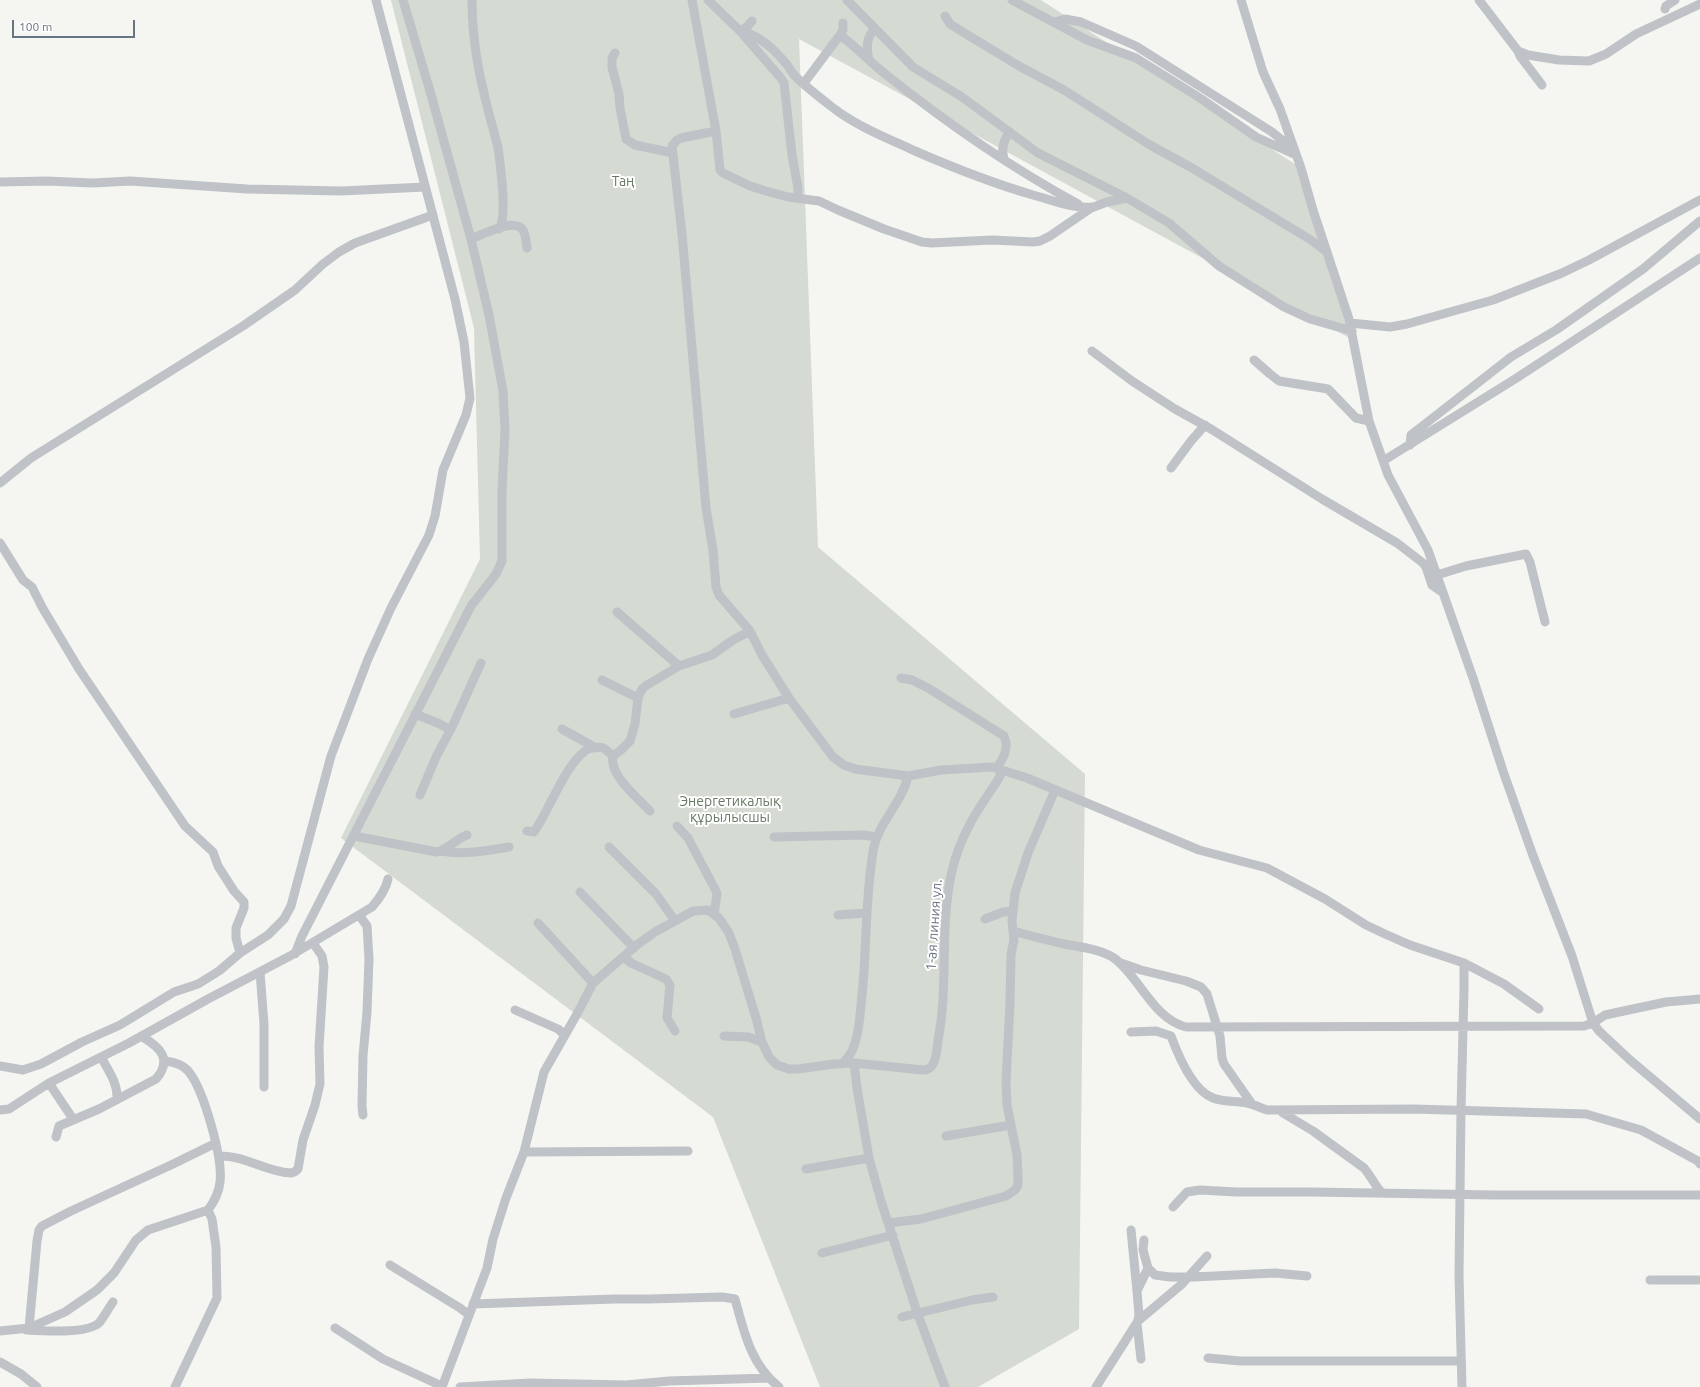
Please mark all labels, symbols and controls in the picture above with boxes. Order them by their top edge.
scale bar [14,12,137,38]
text: 100 m [19,20,52,33]
park label: Таң [612,173,634,189]
park label: Энергетикалық құрылысшы [679,793,781,826]
street label: 1-ая линия ул. [922,879,946,971]

